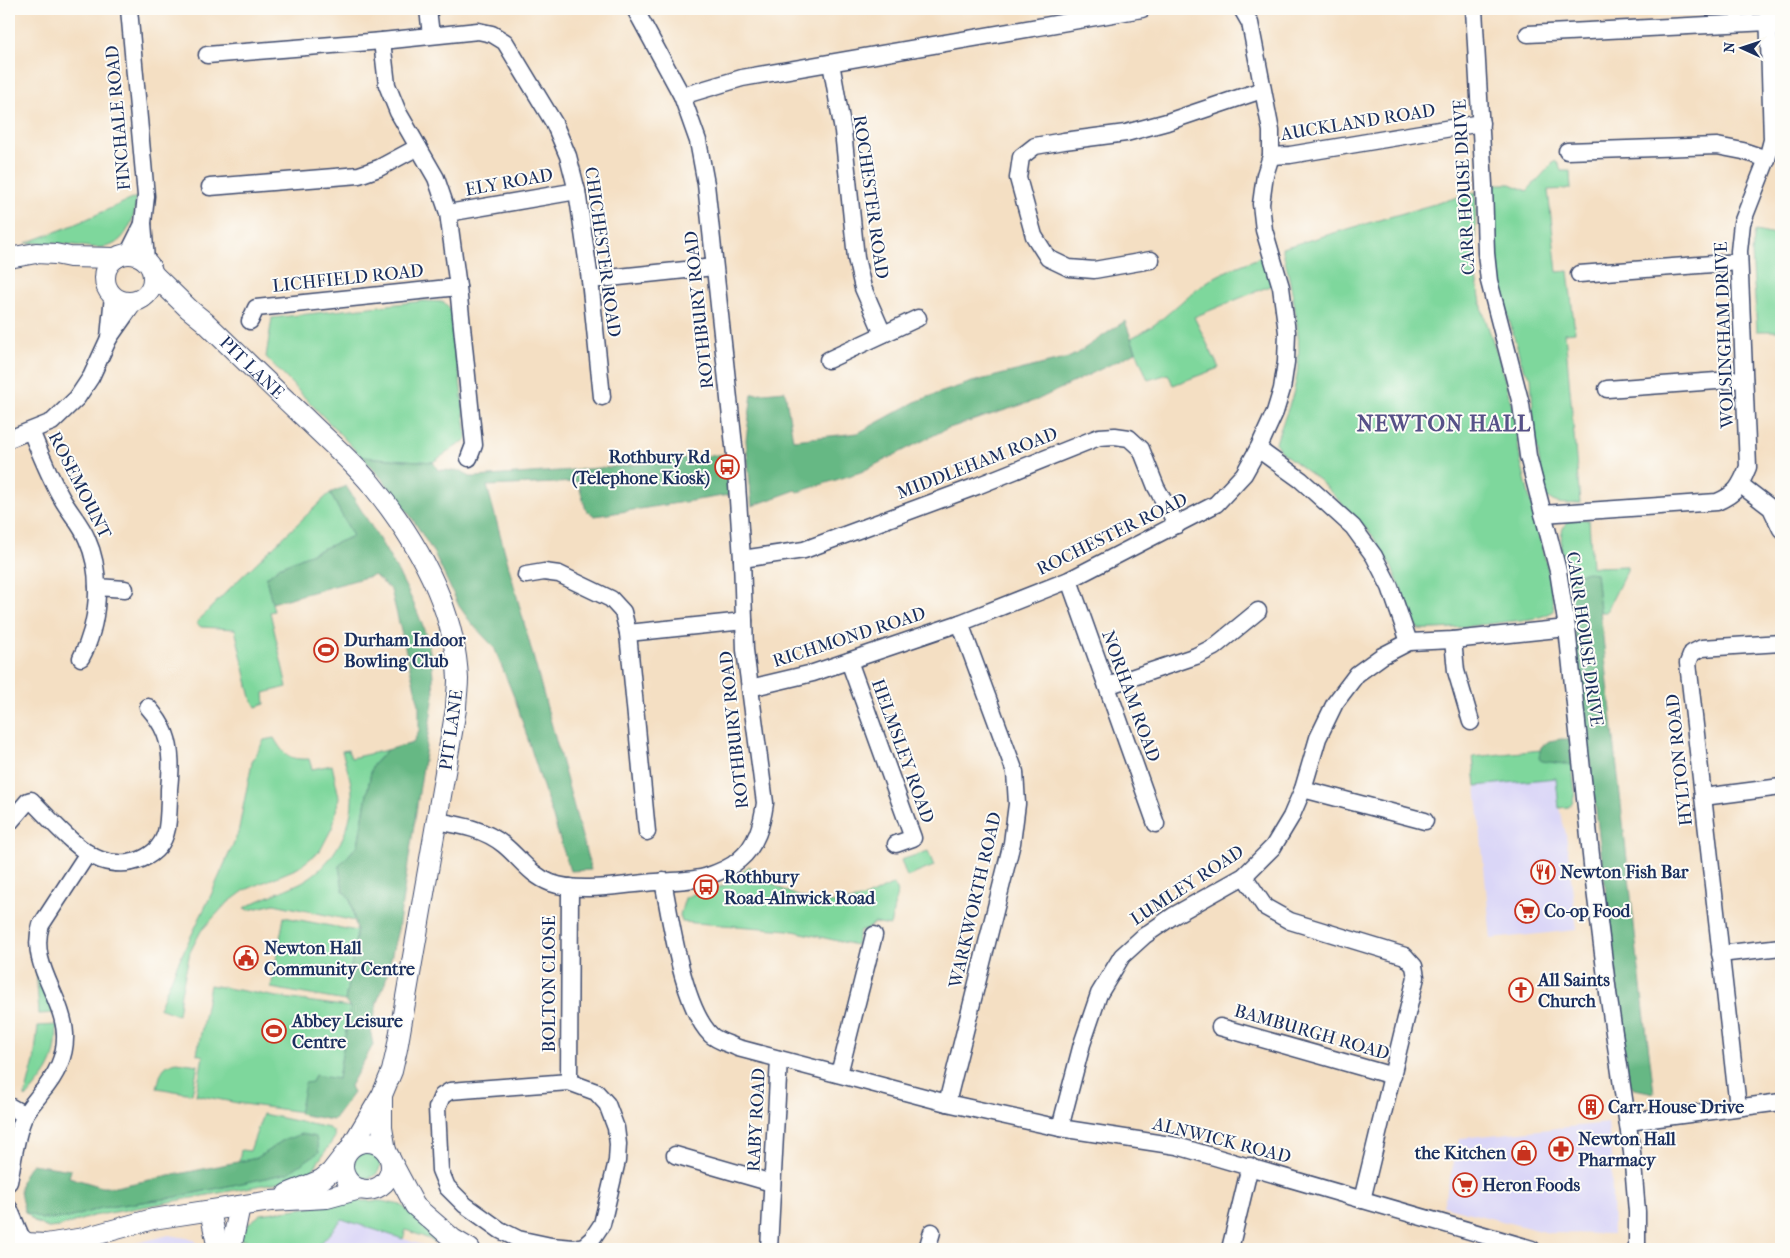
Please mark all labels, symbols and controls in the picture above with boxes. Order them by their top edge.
north arrow [1718,22,1768,72]
text: N [1721,41,1738,53]
street label: FINCHALE ROAD [102,44,135,191]
street label: CARR HOUSE DRIVE [1449,98,1480,276]
street label: AUCKLAND ROAD [1278,100,1437,145]
street label: ROCHESTER ROAD [849,114,892,280]
street label: ELY ROAD [463,164,555,201]
street label: CHICHESTER ROAD [580,166,625,339]
street label: ROTHBURY ROAD [681,230,718,390]
street label: WOLSINGHAM DRIVE [1711,241,1738,430]
street label: LICHFIELD ROAD [271,260,425,297]
street label: PIT LANE [215,332,288,403]
district label: NEWTON HALL [1357,411,1531,437]
street label: MIDDLEHAM ROAD [894,423,1060,504]
street label: ROSEMOUNT [44,428,116,543]
place label: Rothbury Rd (Telephone Kiosk) [572,447,711,489]
bus stop icon: Rothbury Rd (Telephone Kiosk) [714,454,740,480]
street label: ROCHESTER ROAD [1033,489,1191,580]
street label: CARR HOUSE DRIVE [1562,550,1607,728]
street label: RICHMOND ROAD [770,603,928,672]
street label: NORHAM ROAD [1097,627,1164,765]
place label: Durham Indoor Bowling Club [344,630,466,672]
sports icon: Durham Indoor Bowling Club [313,637,339,663]
street label: ROTHBURY ROAD [716,650,753,810]
street label: HELMSLEY ROAD [867,676,938,826]
street label: PIT LANE [435,688,468,772]
street label: HYLTON ROAD [1662,693,1697,827]
street label: WARKWORTH ROAD [945,810,1006,991]
street label: LUMLEY ROAD [1127,841,1248,930]
restaurant icon: Newton Fish Bar [1530,859,1556,885]
place label: Newton Fish Bar [1560,862,1689,883]
place label: Rothbury Road-Alnwick Road [724,867,876,909]
bus stop icon: Rothbury Road-Alnwick Road [693,874,719,900]
supermarket icon: Co-op Food [1514,898,1540,924]
place label: Co-op Food [1544,901,1632,922]
street label: BOLTON CLOSE [539,915,560,1053]
place label: Newton Hall Community Centre [264,938,415,980]
public building icon: Newton Hall Community Centre [233,945,259,971]
place label: All Saints Church [1537,970,1610,1012]
church icon: All Saints Church [1508,977,1534,1003]
street label: BAMBURGH ROAD [1232,1000,1392,1065]
place label: Abbey Leisure Centre [291,1011,403,1053]
sports icon: Abbey Leisure Centre [261,1018,287,1044]
street label: RABY ROAD [743,1067,770,1173]
building icon: Carr House Drive [1578,1094,1604,1120]
place label: Carr House Drive [1608,1097,1744,1118]
street label: ALNWICK ROAD [1150,1113,1293,1168]
place label: Newton Hall Pharmacy [1578,1129,1677,1171]
pharmacy icon: Newton Hall Pharmacy [1548,1136,1574,1162]
shop icon: the Kitchen [1511,1140,1537,1166]
place label: the Kitchen [1414,1143,1507,1164]
supermarket icon: Heron Foods [1452,1172,1478,1198]
place label: Heron Foods [1482,1175,1580,1196]

